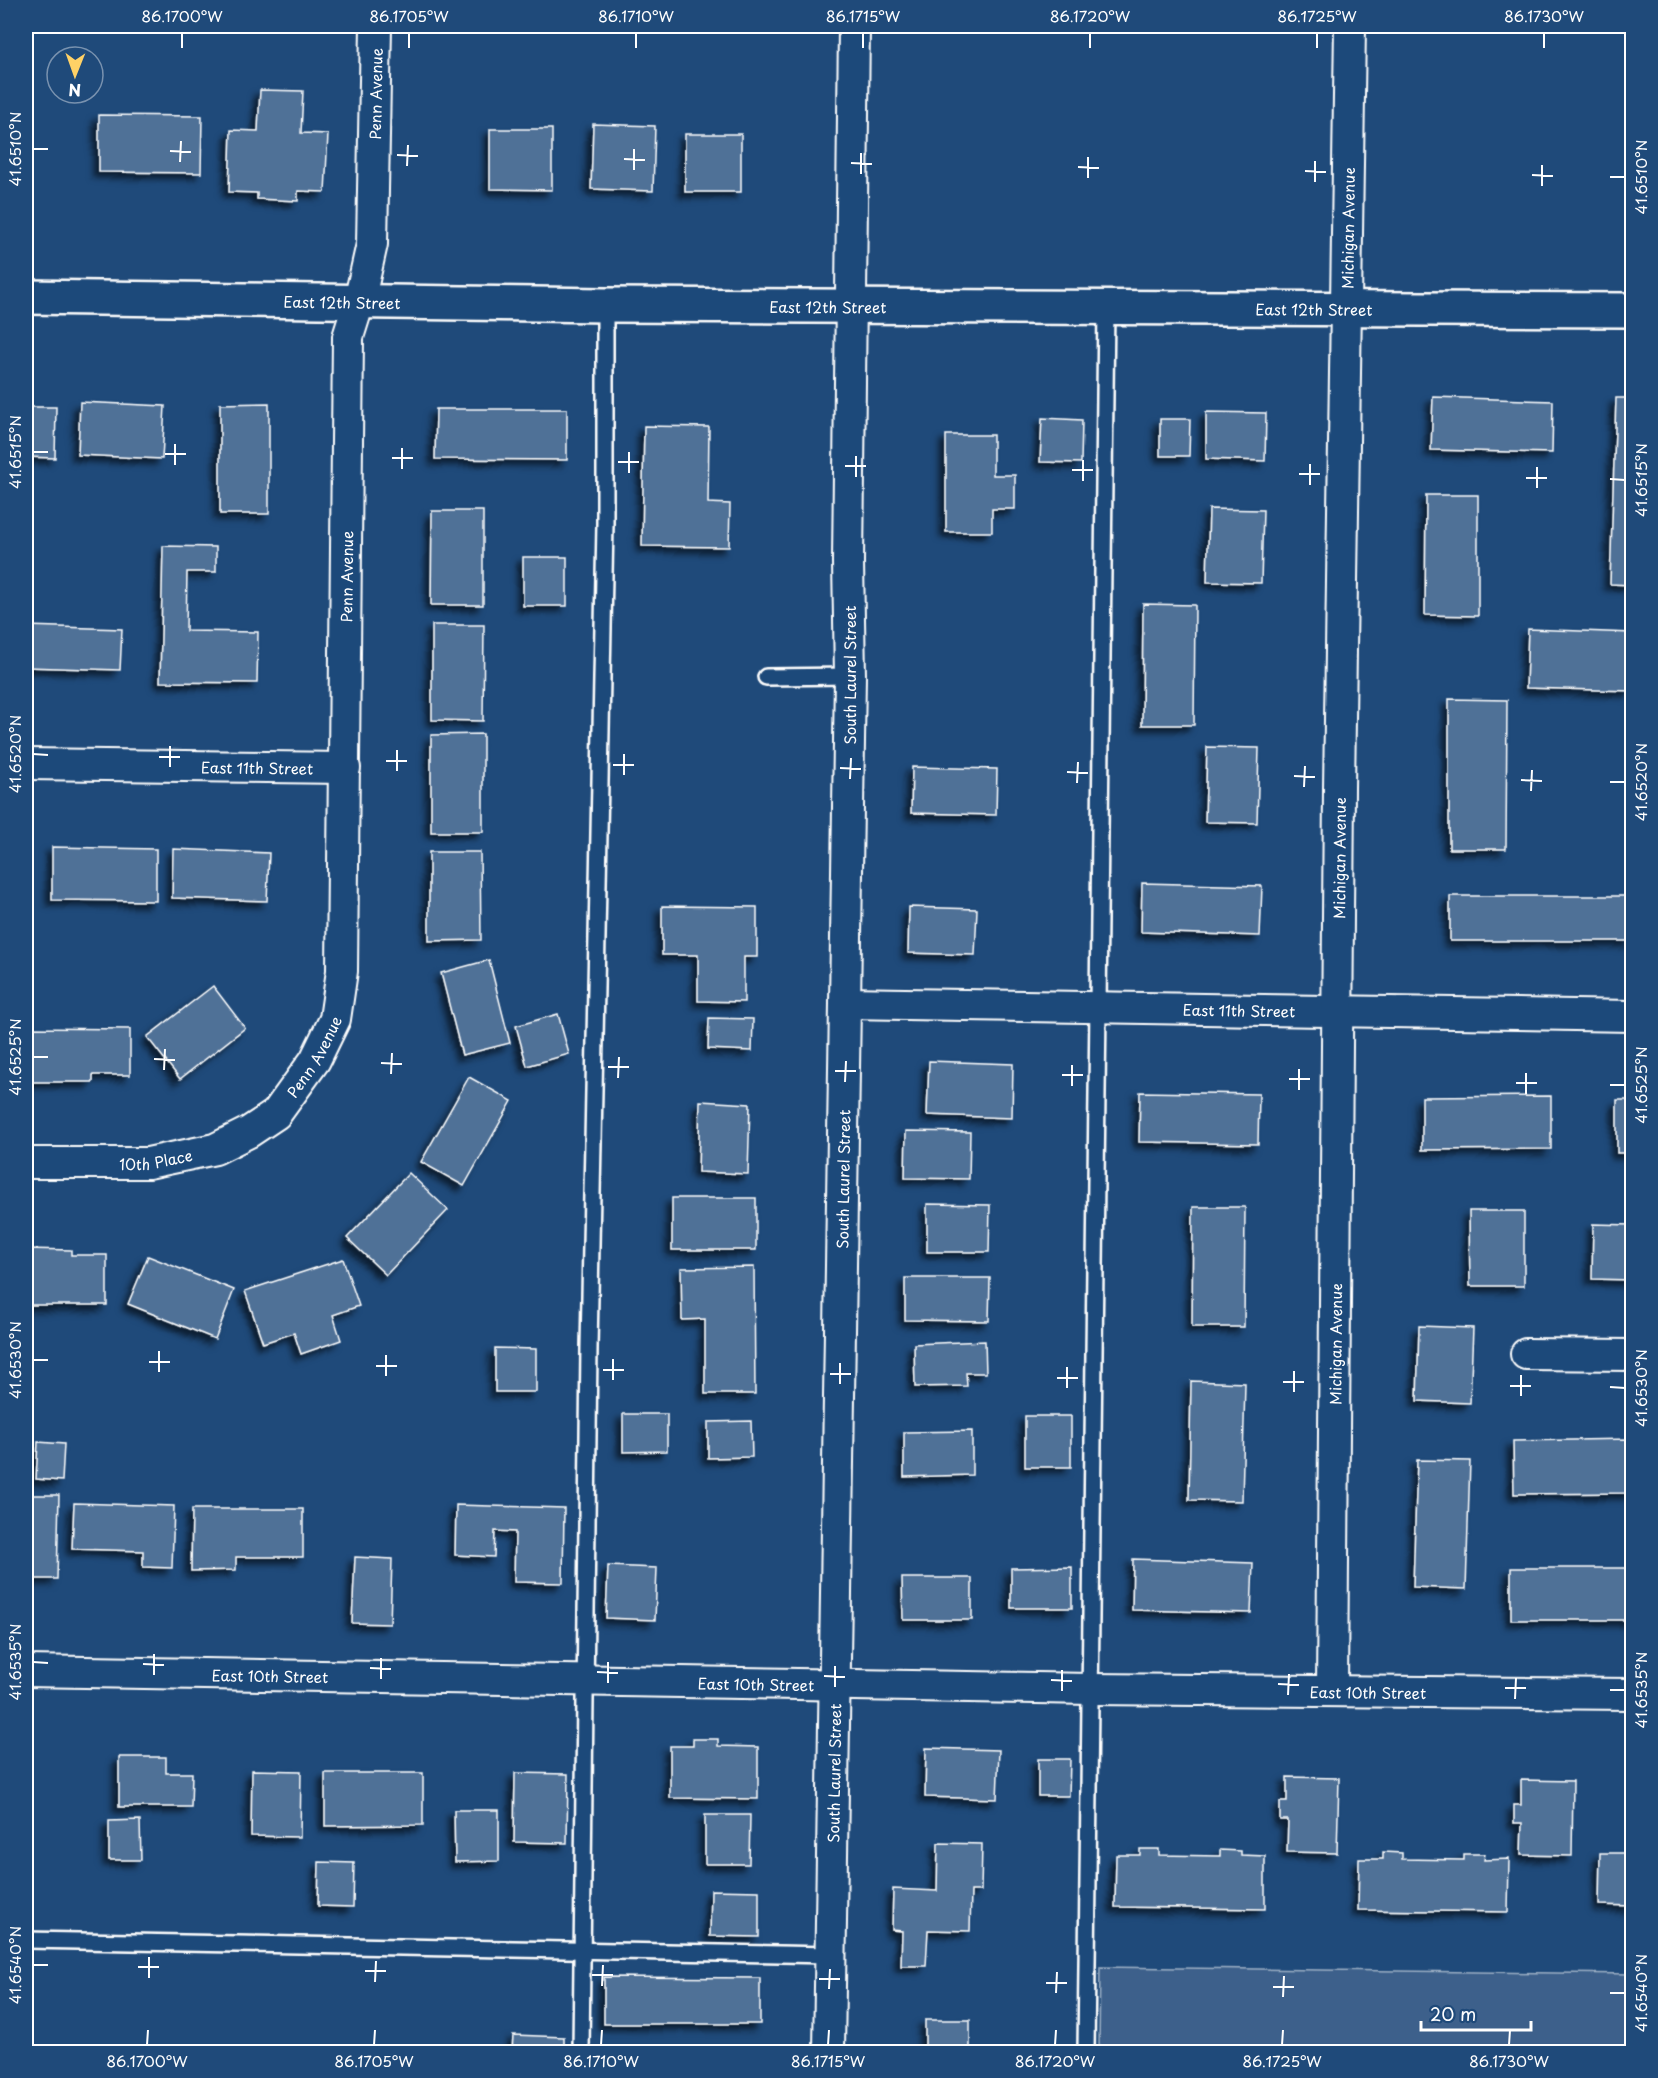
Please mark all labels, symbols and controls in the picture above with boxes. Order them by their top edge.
text: 86.1700°W [141,4,223,27]
text: 86.1705°W [369,4,449,27]
text: 86.1710°W [598,4,674,27]
text: 86.1715°W [826,4,901,27]
text: 86.1720°W [1050,4,1131,27]
text: 86.1725°W [1277,4,1357,27]
text: 86.1730°W [1504,4,1584,27]
north arrow [45,45,105,105]
street label: Penn Avenue [362,48,387,140]
text: N [68,79,81,103]
text: 41.6510°N [3,112,26,186]
text: 41.6510°N [1629,140,1652,214]
street label: Michigan Avenue [1335,167,1359,289]
street label: East 12th Street [283,289,401,314]
street label: East 12th Street [769,294,887,318]
street label: East 12th Street [1255,297,1373,320]
text: 41.6515°N [3,415,26,489]
text: 41.6515°N [1629,443,1652,517]
street label: Penn Avenue [334,531,358,623]
street label: South Laurel Street [838,606,861,744]
text: 41.6520°N [3,715,26,793]
text: 41.6520°N [1629,743,1652,821]
street label: East 11th Street [201,755,313,779]
street label: Michigan Avenue [1326,797,1350,919]
street label: East 11th Street [1183,997,1295,1022]
street label: Penn Avenue [280,1012,347,1102]
text: 41.6525°N [3,1018,26,1096]
text: 41.6525°N [1629,1046,1652,1124]
street label: South Laurel Street [830,1109,855,1249]
street label: 10th Place [119,1143,194,1175]
street label: Michigan Avenue [1323,1283,1347,1405]
text: 41.6530°N [3,1321,26,1399]
text: 41.6530°N [1629,1349,1652,1427]
text: 41.6535°N [3,1624,26,1700]
text: 41.6535°N [1629,1652,1652,1728]
street label: East 10th Street [211,1663,328,1688]
street label: East 10th Street [697,1671,814,1696]
street label: East 10th Street [1309,1680,1426,1704]
street label: South Laurel Street [821,1703,846,1843]
text: 41.6540°N [3,1926,26,2004]
text: 41.6540°N [1629,1954,1652,2032]
scale bar [1421,1994,1530,2032]
text: 20 m [1430,2000,1476,2027]
text: 86.1700°W [106,2049,188,2072]
text: 86.1705°W [334,2049,414,2072]
text: 86.1710°W [563,2049,639,2072]
text: 86.1715°W [791,2049,866,2072]
text: 86.1720°W [1015,2049,1096,2072]
text: 86.1725°W [1242,2049,1322,2072]
text: 86.1730°W [1469,2049,1549,2072]

